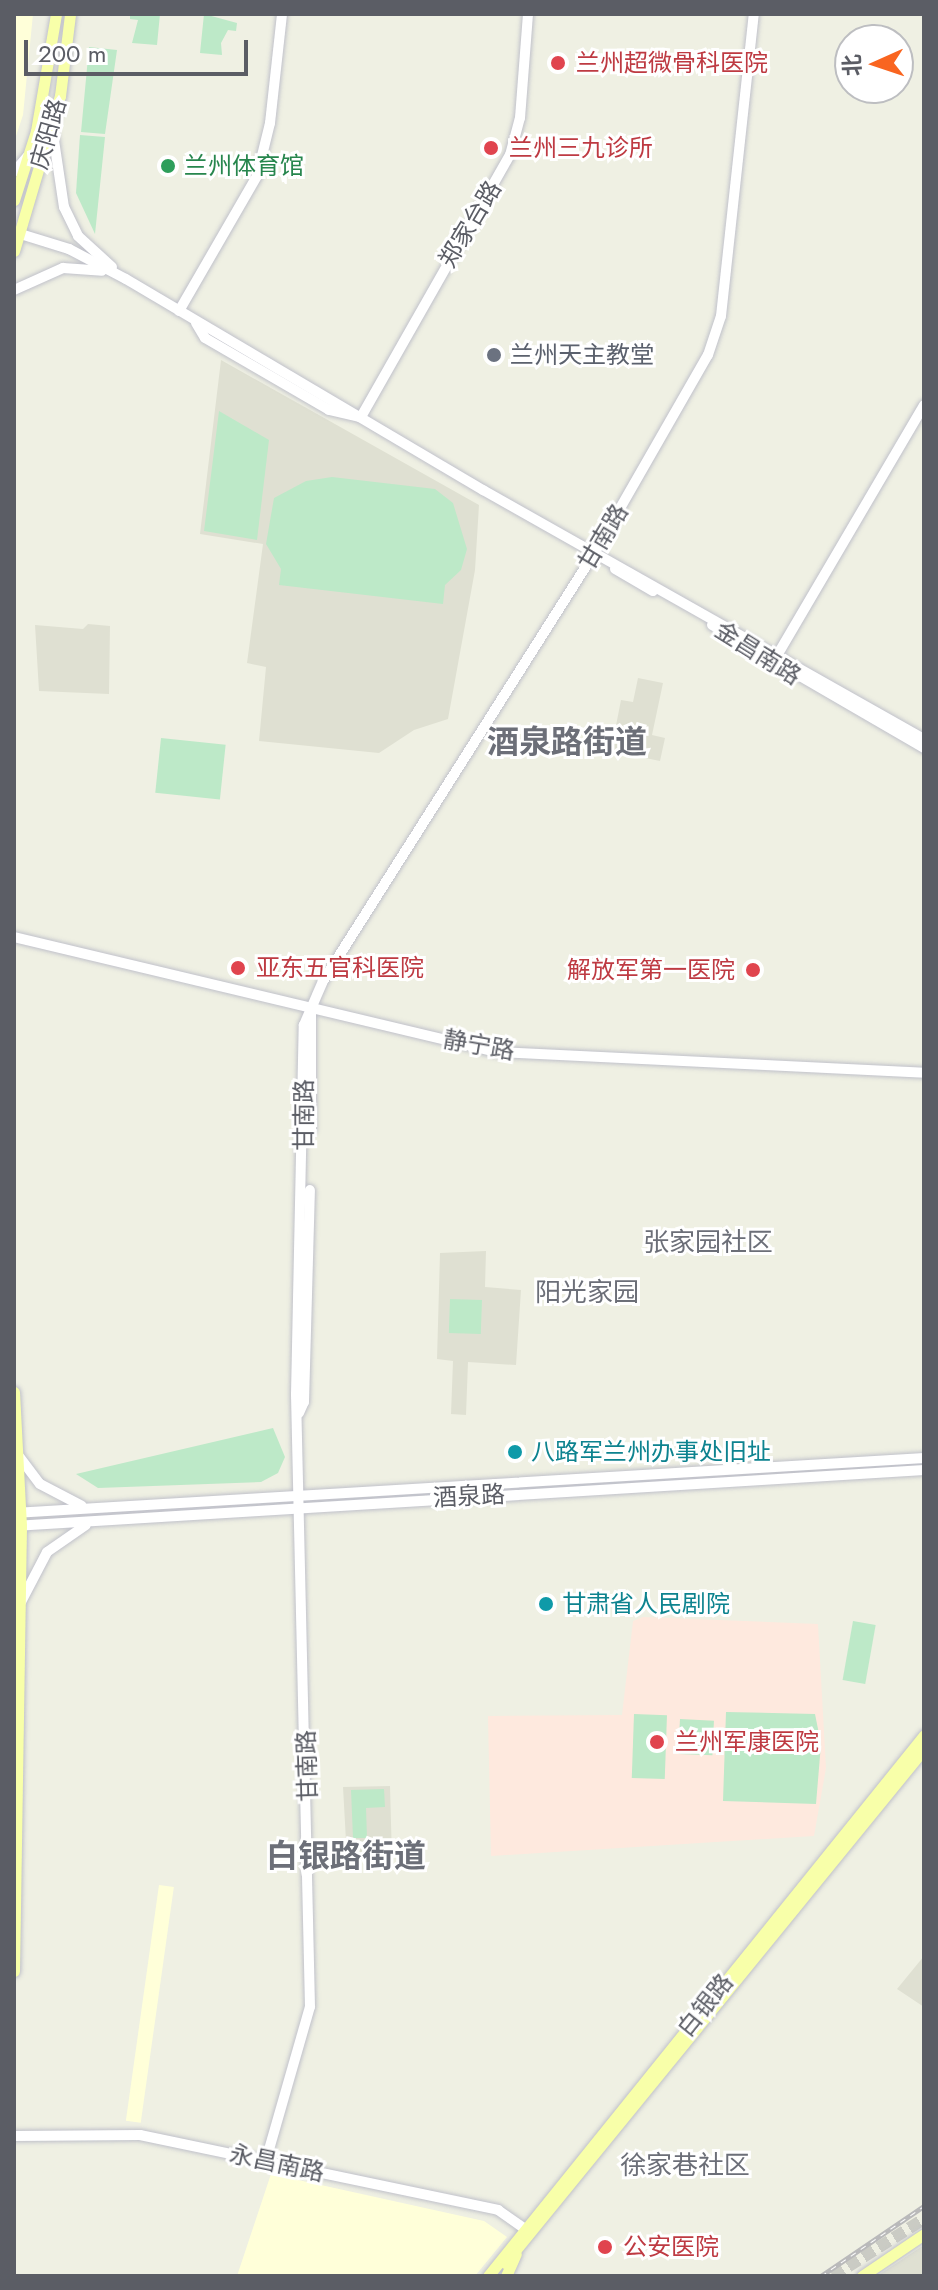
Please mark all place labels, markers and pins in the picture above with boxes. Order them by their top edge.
place label: 兰州超微骨科医院 [576,49,768,77]
marker: 兰州超微骨科医院 [547,52,569,74]
place label: 兰州三九诊所 [509,134,653,162]
marker: 兰州三九诊所 [480,137,502,159]
place label: 兰州体育馆 [184,152,304,180]
marker: 兰州体育馆 [159,157,177,175]
place label: 兰州天主教堂 [510,341,654,369]
marker: 兰州天主教堂 [485,346,503,364]
place label: 亚东五官科医院 [256,954,424,982]
place label: 解放军第一医院 [567,956,735,984]
marker: 亚东五官科医院 [227,957,249,979]
marker: 解放军第一医院 [742,959,764,981]
place label: 八路军兰州办事处旧址 [531,1438,771,1466]
marker: 八路军兰州办事处旧址 [506,1443,524,1461]
place label: 甘肃省人民剧院 [562,1590,730,1618]
marker: 甘肃省人民剧院 [537,1595,555,1613]
place label: 兰州军康医院 [675,1728,819,1756]
marker: 兰州军康医院 [646,1731,668,1753]
place label: 公安医院 [623,2233,719,2261]
marker: 公安医院 [594,2236,616,2258]

